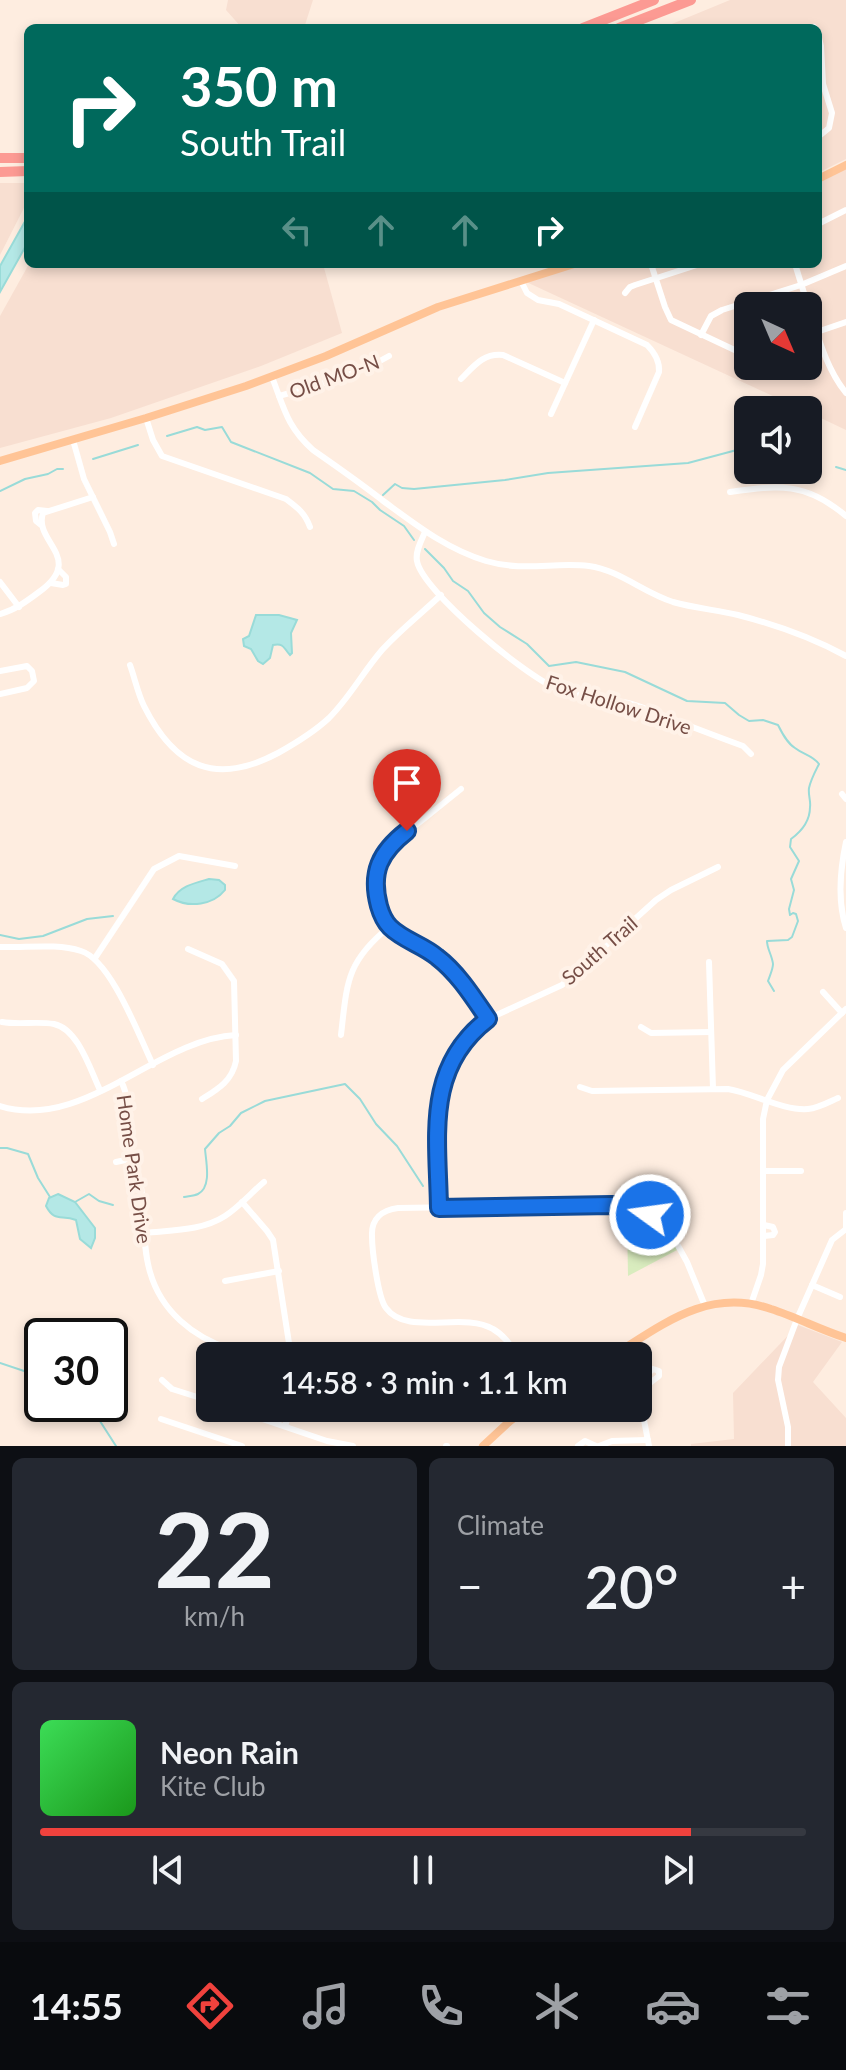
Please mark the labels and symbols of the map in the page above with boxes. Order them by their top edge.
north arrow [734,292,822,380]
street label: Old MO-N [286,349,382,403]
street label: Fox Hollow Drive [543,669,695,739]
pin [373,749,441,831]
street label: South Trail [556,911,642,989]
street label: Home Park Drive [113,1093,157,1245]
position arrow [608,1173,692,1257]
speed limit sign: 30 [24,1318,128,1422]

